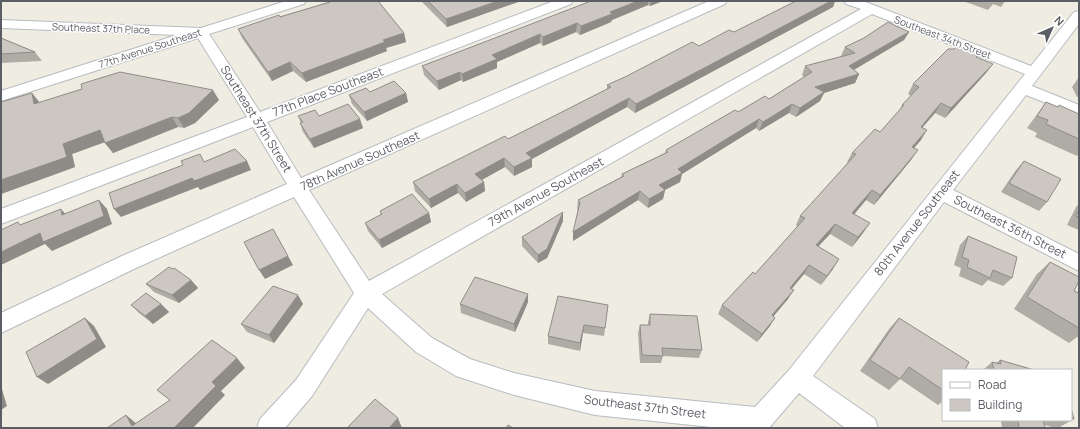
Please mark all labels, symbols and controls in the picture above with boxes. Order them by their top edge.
north arrow [1032,8,1072,48]
street label: Southeast 34th Street [892,12,994,62]
text: N [1051,12,1068,29]
street label: Southeast 37th Place [52,19,150,37]
street label: 77th Avenue Southeast [97,25,203,71]
street label: Southeast 37th Street [217,62,296,175]
street label: 77th Place Southeast [270,62,386,121]
street label: 78th Avenue Southeast [297,126,422,195]
street label: 79th Avenue Southeast [485,153,607,230]
street label: 80th Avenue Southeast [870,166,964,279]
street label: Southeast 36th Street [951,191,1070,262]
legend [942,369,1072,421]
text: Road [978,376,1006,393]
street label: Southeast 37th Street [583,391,707,422]
text: Building [978,396,1022,413]

